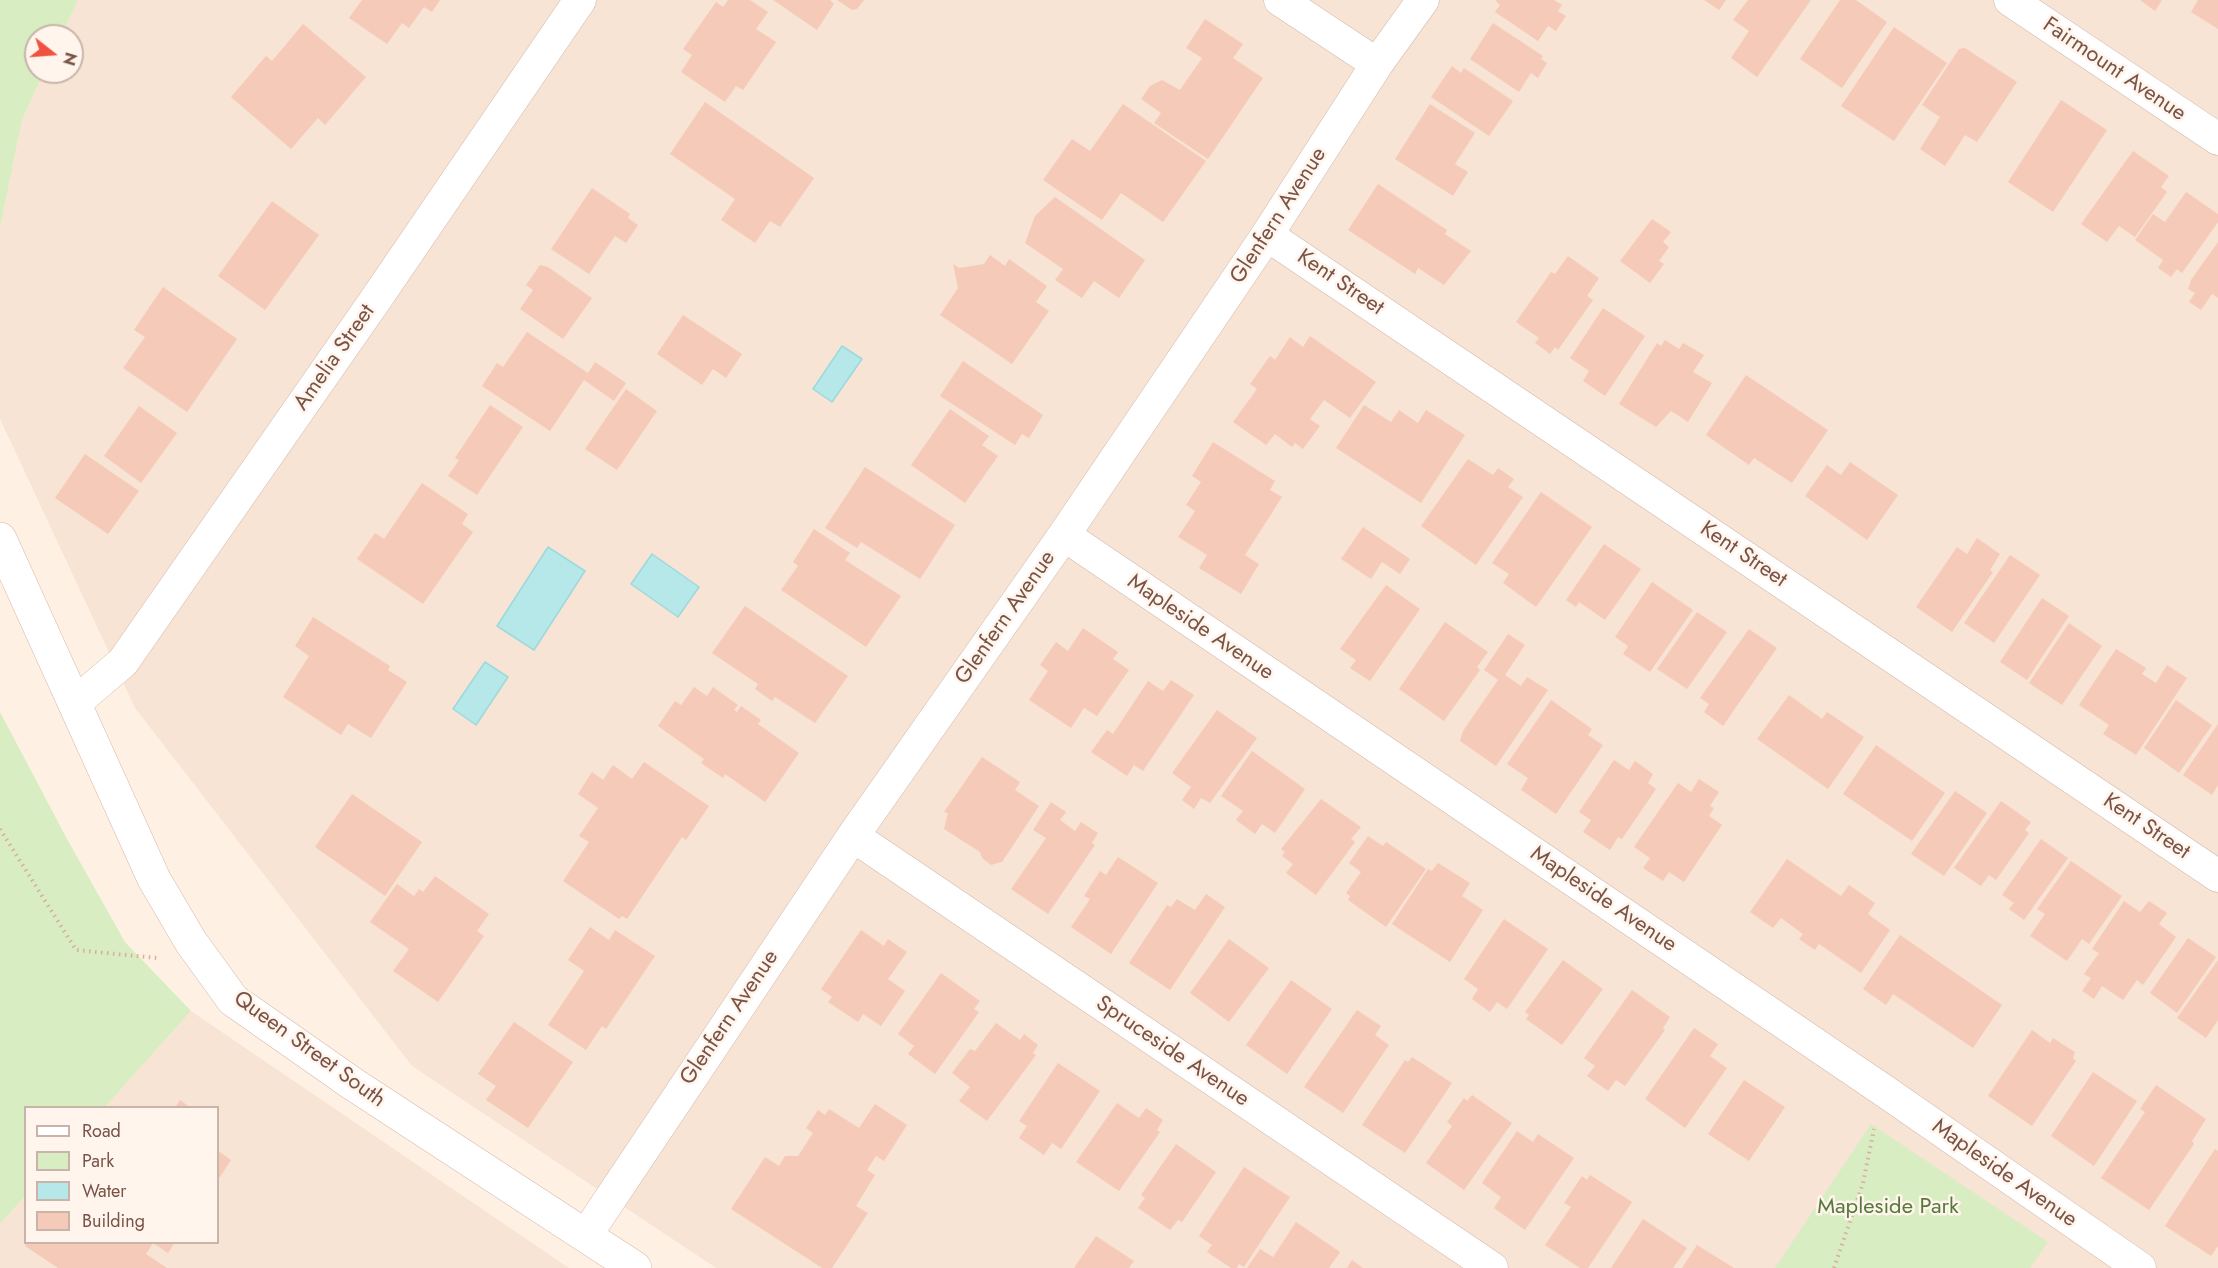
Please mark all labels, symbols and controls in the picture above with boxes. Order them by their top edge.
street label: Fairmount Avenue [2037,12,2191,128]
north arrow [24,24,84,84]
text: N [57,49,83,68]
street label: Glenfern Avenue [1225,143,1333,289]
street label: Kent Street [1292,244,1388,322]
street label: Amelia Street [289,300,381,416]
street label: Kent Street [1695,516,1791,594]
street label: Glenfern Avenue [950,546,1062,690]
street label: Mapleside Avenue [1122,569,1278,687]
street label: Kent Street [2098,788,2194,866]
street label: Mapleside Avenue [1525,841,1681,959]
street label: Glenfern Avenue [675,946,785,1090]
street label: Queen Street South [228,986,390,1114]
street label: Spruceside Avenue [1090,991,1254,1113]
legend [24,1106,219,1244]
street label: Mapleside Avenue [1926,1114,2082,1234]
text: Road [82,1118,121,1144]
text: Park [82,1148,114,1174]
text: Water [82,1178,126,1204]
park label: Mapleside Park [1817,1195,1959,1221]
text: Building [82,1208,145,1234]

